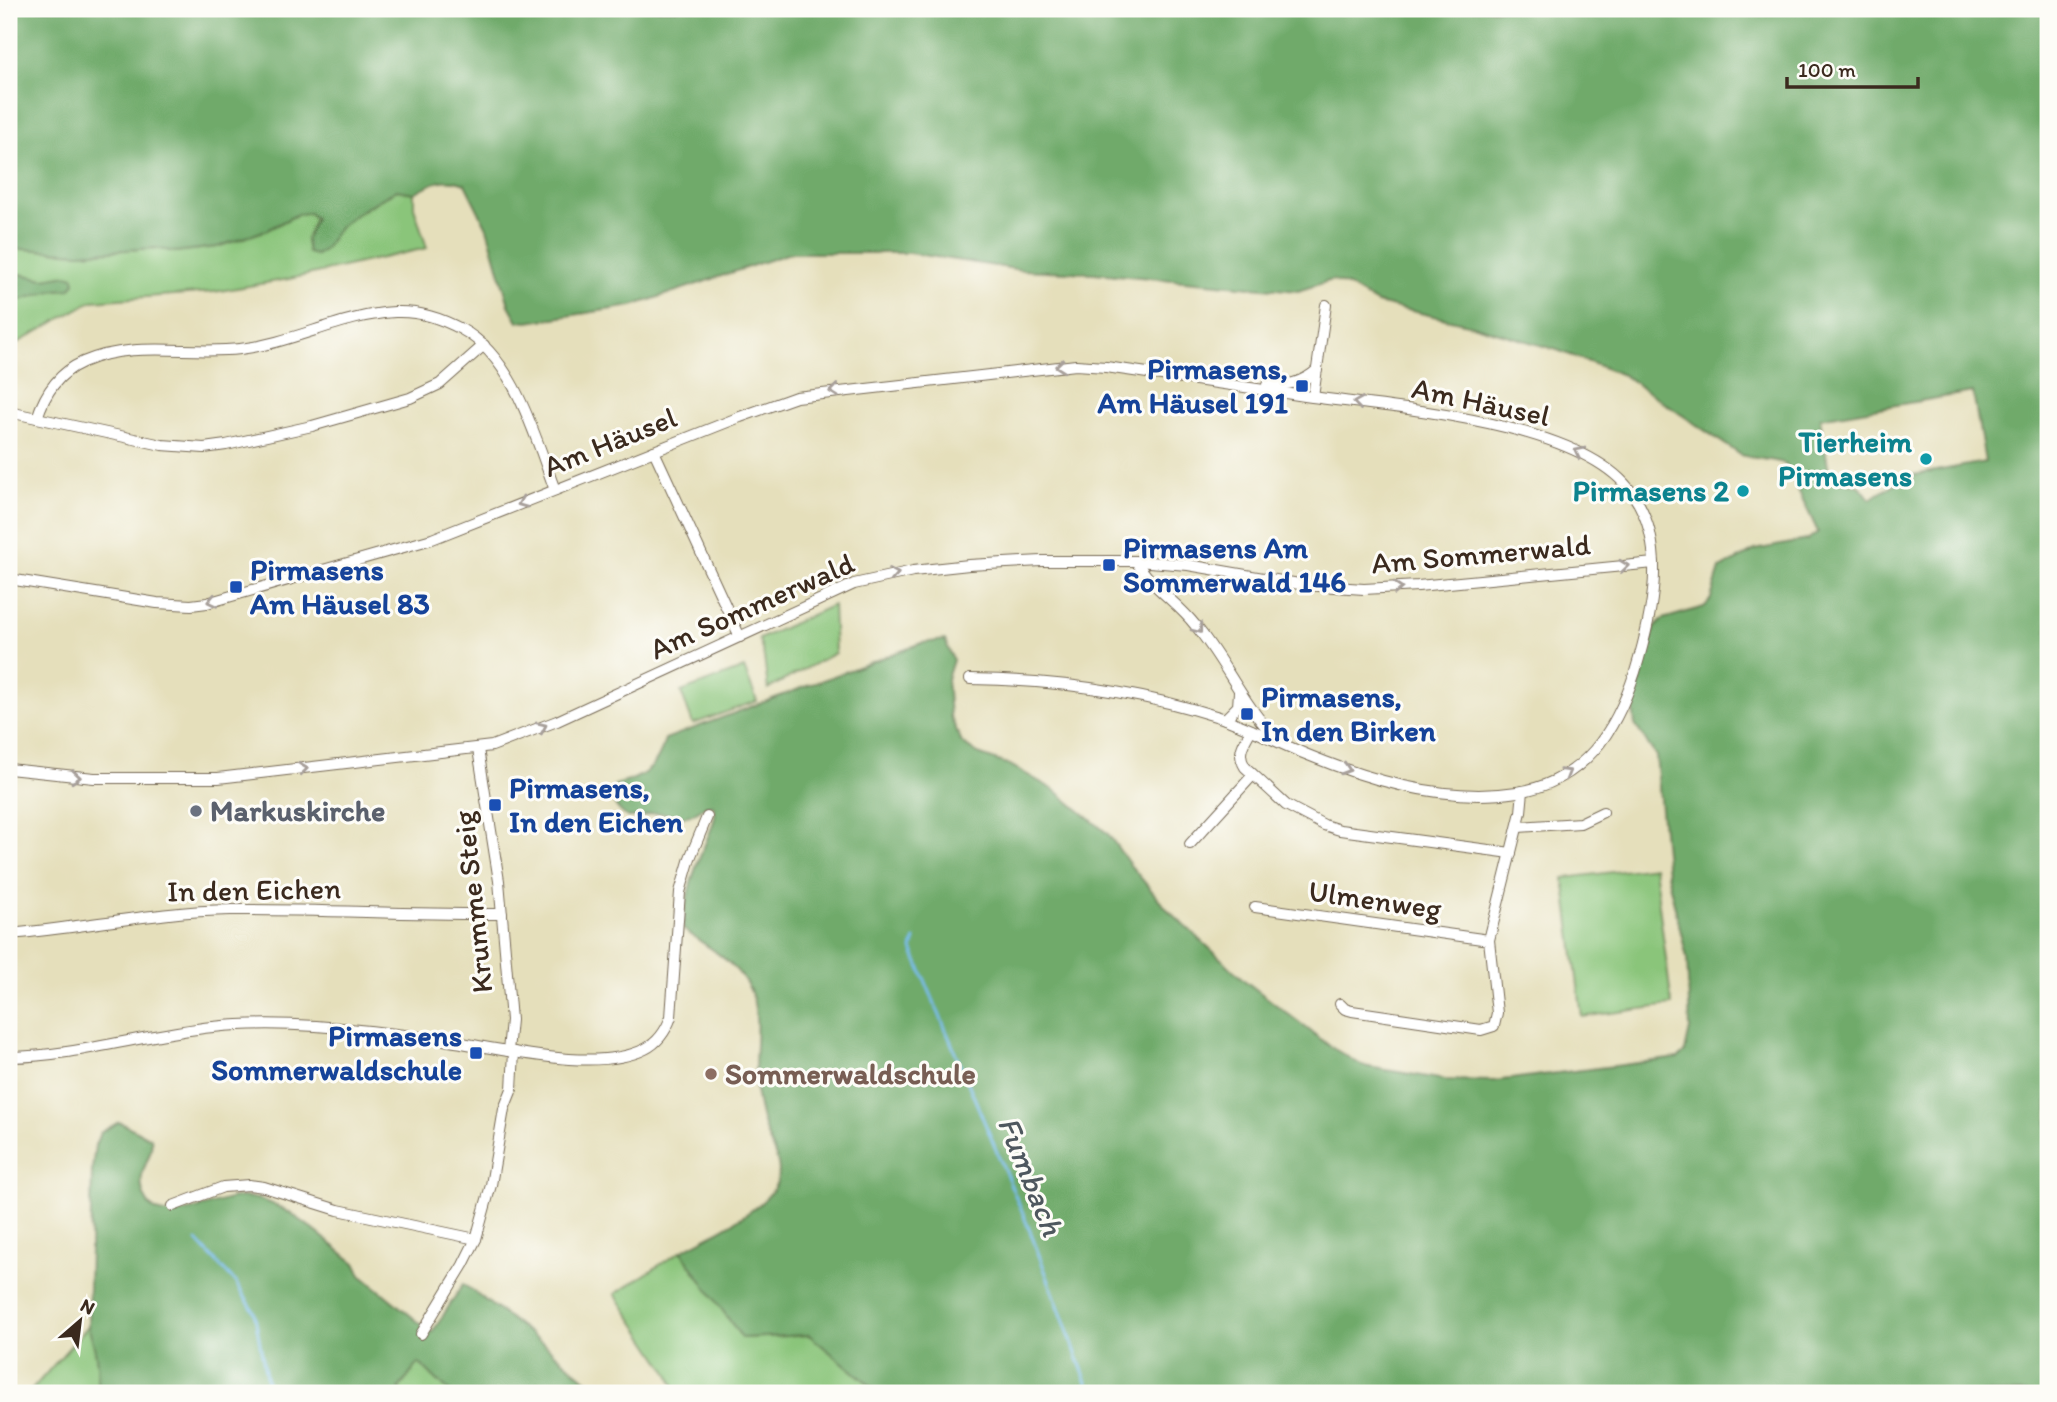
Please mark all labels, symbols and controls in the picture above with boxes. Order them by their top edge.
scale bar [1787,46,1919,90]
text: 100 m [1798,57,1856,82]
place label: Pirmasens, Am Häusel 191 [1096,350,1288,421]
one-way arrow [1054,359,1066,374]
street label: Am Häusel [1409,369,1554,434]
marker: Pirmasens, Am Häusel 191 [1294,378,1310,394]
one-way arrow [828,384,840,399]
one-way arrow [1352,396,1364,411]
street label: Am Häusel [538,398,682,485]
place label: Tierheim Pirmasens [1778,423,1913,494]
one-way arrow [1574,446,1586,460]
marker: Tierheim Pirmasens [1918,451,1934,467]
place label: Pirmasens 2 [1573,472,1729,509]
marker: Pirmasens 2 [1735,483,1751,499]
one-way arrow [517,495,529,509]
street label: Am Sommerwald [1370,525,1593,582]
place label: Pirmasens Am Sommerwald 146 [1123,529,1346,600]
street label: Am Sommerwald [644,544,860,667]
place label: Pirmasens Am Häusel 83 [249,551,430,622]
marker: Pirmasens Am Sommerwald 146 [1101,557,1117,573]
one-way arrow [1618,558,1630,573]
one-way arrow [888,567,899,582]
marker: Pirmasens Am Häusel 83 [228,579,244,595]
one-way arrow [1393,580,1404,595]
one-way arrow [206,593,218,608]
one-way arrow [1190,621,1203,633]
place label: Pirmasens, In den Birken [1261,678,1436,749]
marker: Pirmasens, In den Birken [1239,706,1255,722]
one-way arrow [535,721,547,735]
one-way arrow [1339,761,1352,775]
one-way arrow [298,762,309,777]
one-way arrow [1559,768,1572,781]
one-way arrow [71,769,82,784]
place label: Pirmasens, In den Eichen [509,769,683,840]
place label: Markuskirche [210,792,385,829]
marker: Pirmasens, In den Eichen [487,797,503,813]
marker: Markuskirche [188,803,204,819]
street label: Krumme Steig [444,808,500,995]
street label: In den Eichen [167,869,341,910]
street label: Ulmenweg [1306,872,1445,927]
place label: Pirmasens Sommerwaldschule [211,1017,462,1088]
marker: Pirmasens Sommerwaldschule [468,1045,484,1061]
place label: Sommerwaldschule [725,1055,976,1092]
marker: Sommerwaldschule [703,1066,719,1082]
water label: Fumbach [990,1111,1072,1242]
north arrow [46,1286,116,1356]
text: N [77,1293,99,1320]

